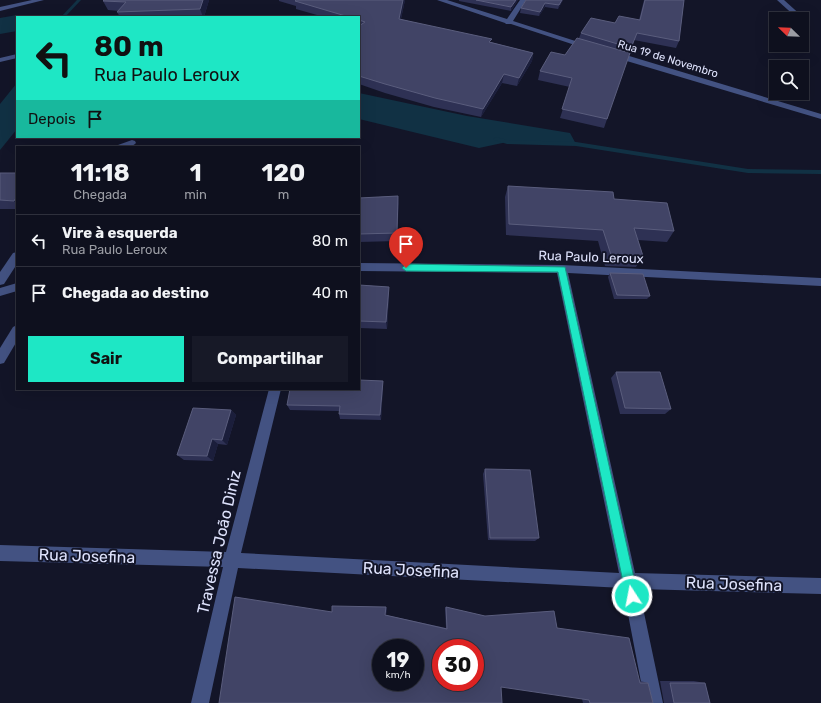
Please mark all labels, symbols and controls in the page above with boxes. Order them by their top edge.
north arrow [769,12,809,52]
map controls [769,12,809,100]
text: 80 m [94,30,164,63]
icon: left [28,32,80,84]
street label: Rua 19 de Novembro [616,38,720,80]
button: search [769,60,809,100]
text: Rua Paulo Leroux [94,64,240,86]
icon: arrive [84,108,106,130]
text: Depois [28,110,76,128]
text: 11:18 [71,159,130,187]
text: 1 [190,159,202,187]
text: 120 [262,159,305,187]
text: Chegada [73,187,127,202]
text: min [184,187,207,202]
text: m [278,187,289,202]
text: Vire à esquerda [62,224,178,242]
pin [389,227,423,268]
icon: left [28,230,50,252]
text: 80 m [312,232,348,250]
icon: arrive [395,233,417,255]
text: Rua Paulo Leroux [62,242,167,257]
street label: Rua Paulo Leroux [538,248,644,266]
icon: arrive [28,282,50,304]
text: Chegada ao destino [62,284,209,302]
text: 40 m [312,284,348,302]
button: Sair [28,336,184,382]
button: Compartilhar [192,336,348,382]
street label: Travessa João Diniz [193,468,245,616]
street label: Rua Josefina [38,545,136,567]
street label: Rua Josefina [362,558,460,582]
street label: Rua Josefina [685,573,783,595]
position arrow [611,575,653,617]
speed limit sign: 30 [432,639,484,691]
text: 19 [387,648,409,672]
text: km/h [386,669,410,681]

